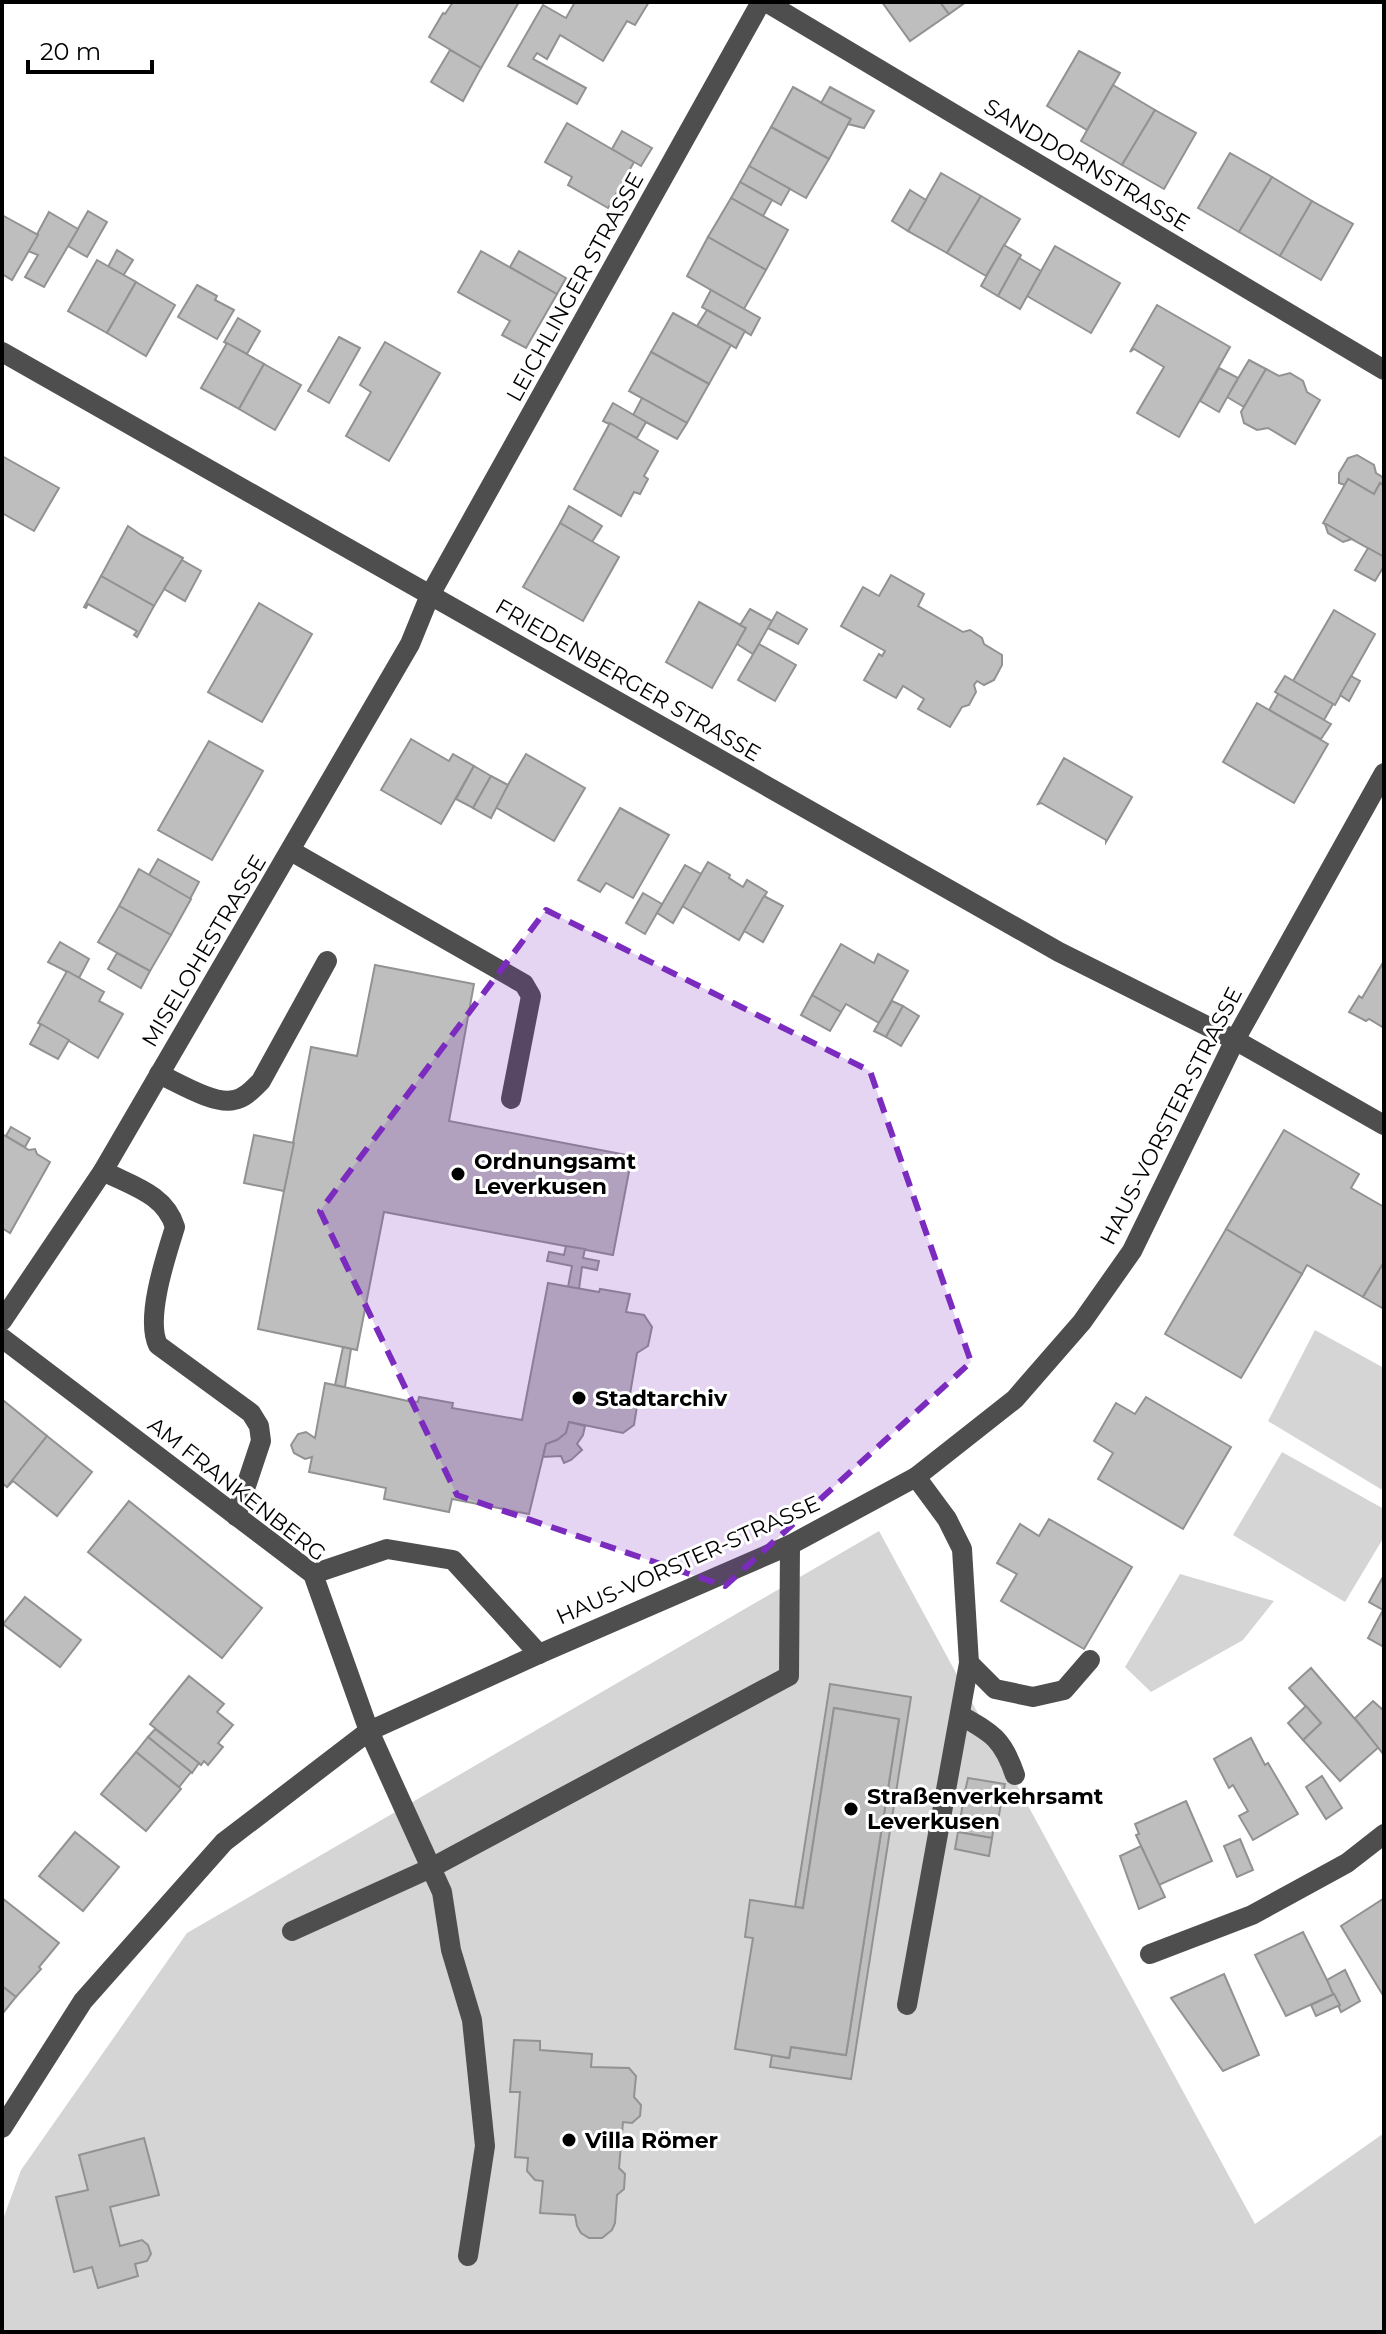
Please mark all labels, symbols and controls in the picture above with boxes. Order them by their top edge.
scale bar [28,24,152,74]
text: 20 m [40,37,101,66]
street label: SANDDORNSTRASSE [979,93,1195,237]
street label: LEICHLINGER STRASSE [501,168,649,406]
street label: FRIEDENBERGER STRASSE [490,593,766,767]
street label: MISELOHESTRASSE [136,850,272,1052]
street label: HAUS-VORSTER-STRASSE [1094,983,1248,1249]
place label: Ordnungsamt Leverkusen [474,1148,636,1200]
marker: Ordnungsamt Leverkusen [449,1165,467,1183]
place label: Stadtarchiv [595,1385,728,1412]
marker: Stadtarchiv [570,1389,588,1407]
street label: AM FRANKENBERG [143,1411,331,1567]
street label: HAUS-VORSTER-STRASSE [552,1490,824,1630]
place label: Straßenverkehrsamt Leverkusen [867,1783,1104,1835]
marker: Straßenverkehrsamt Leverkusen [842,1800,860,1818]
place label: Villa Römer [584,2127,718,2154]
marker: Villa Römer [560,2131,578,2149]

